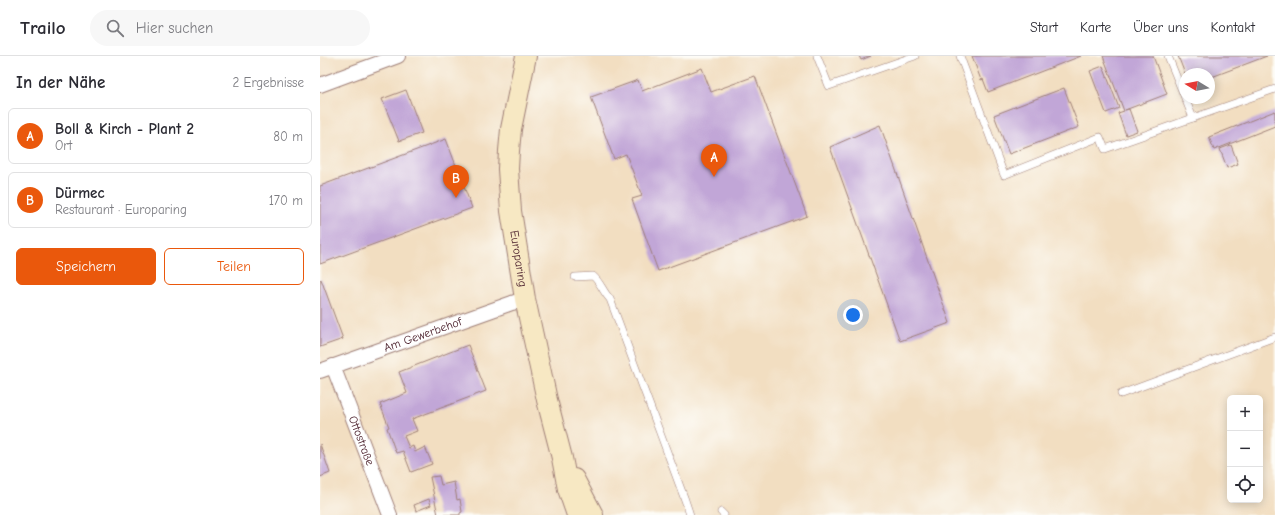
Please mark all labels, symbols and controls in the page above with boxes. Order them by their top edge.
search box [90,10,370,46]
text: Trailo [20,17,66,39]
icon: search [104,17,126,39]
text: Hier suchen [136,19,213,37]
text: Start [1030,19,1058,36]
text: Karte [1080,19,1111,36]
text: Über uns [1133,19,1188,36]
text: Kontakt [1210,19,1255,36]
north arrow [1179,68,1215,104]
text: In der Nähe [16,73,105,92]
text: 2 Ergebnisse [232,75,304,90]
text: Boll & Kirch - Plant 2 [55,120,194,138]
text: A [26,129,34,144]
text: 80 m [273,129,303,144]
text: Ort [55,138,72,153]
pin: A [701,144,727,177]
pin: B [443,165,469,198]
text: Dürmec [55,184,105,202]
text: B [26,193,34,208]
text: 170 m [269,193,303,208]
text: Restaurant · Europaring [55,202,187,217]
street label: Europaring [507,229,530,288]
button: Speichern [16,248,156,285]
button: Teilen [164,248,304,285]
your location [843,305,863,325]
street label: Am Gewerbehof [382,314,464,355]
map controls [1227,395,1263,503]
button: + [1227,395,1263,431]
street label: Ottostraße [346,414,377,468]
button: − [1227,431,1263,467]
button: locate [1227,467,1263,503]

